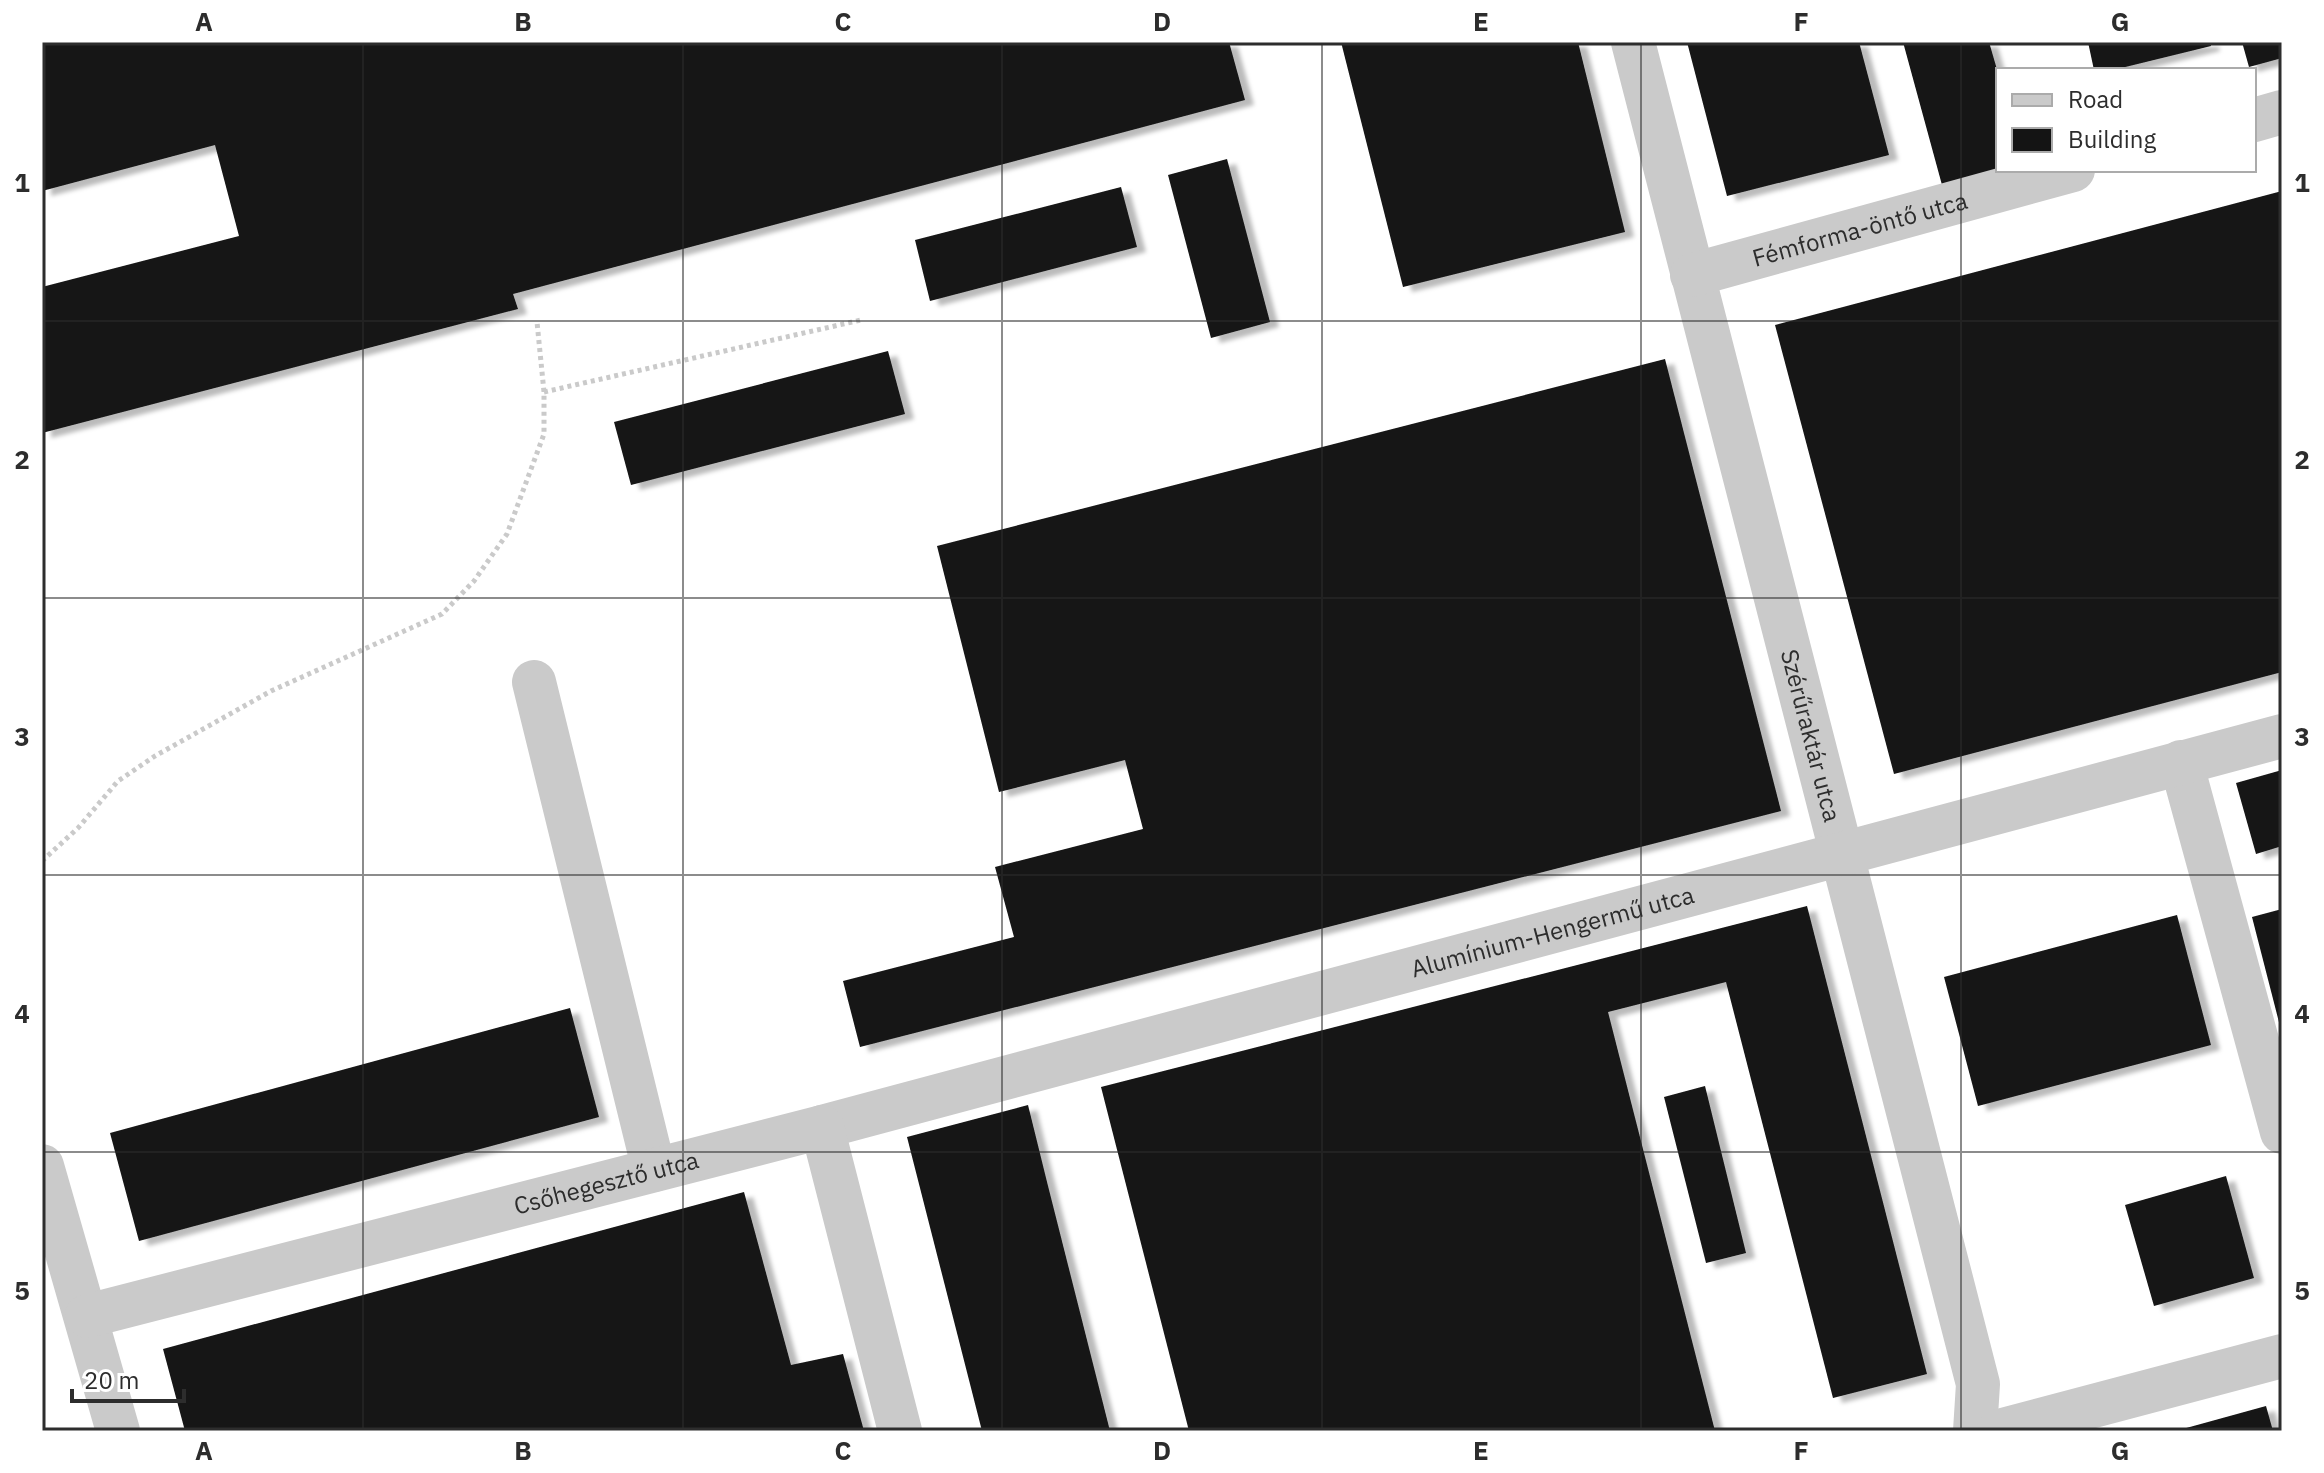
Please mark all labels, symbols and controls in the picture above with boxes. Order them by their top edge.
text: A [195,4,213,38]
text: B [514,4,532,38]
text: C [835,4,852,38]
text: D [1153,4,1171,38]
text: E [1473,4,1489,38]
text: F [1793,4,1809,38]
text: G [2111,4,2129,38]
legend [1996,68,2256,172]
text: Road [2068,83,2123,115]
text: Building [2068,123,2156,155]
text: 1 [14,165,30,199]
text: 1 [2294,165,2310,199]
street label: Fémforma-öntő utca [1749,184,1971,274]
text: 2 [14,442,30,476]
text: 2 [2294,442,2310,476]
street label: Szérűraktár utca [1774,646,1849,825]
text: 3 [14,719,30,753]
text: 3 [2294,719,2310,753]
street label: Alumínium-Hengermű utca [1407,878,1698,985]
text: 4 [14,996,30,1030]
text: 4 [2294,996,2310,1030]
street label: Csőhegesztő utca [510,1143,702,1222]
text: 5 [14,1273,30,1307]
text: 5 [2294,1273,2310,1307]
scale bar [72,1353,184,1403]
text: 20 m [84,1364,139,1396]
text: A [195,1433,213,1467]
text: B [514,1433,532,1467]
text: C [835,1433,852,1467]
text: D [1153,1433,1171,1467]
text: E [1473,1433,1489,1467]
text: F [1793,1433,1809,1467]
text: G [2111,1433,2129,1467]

